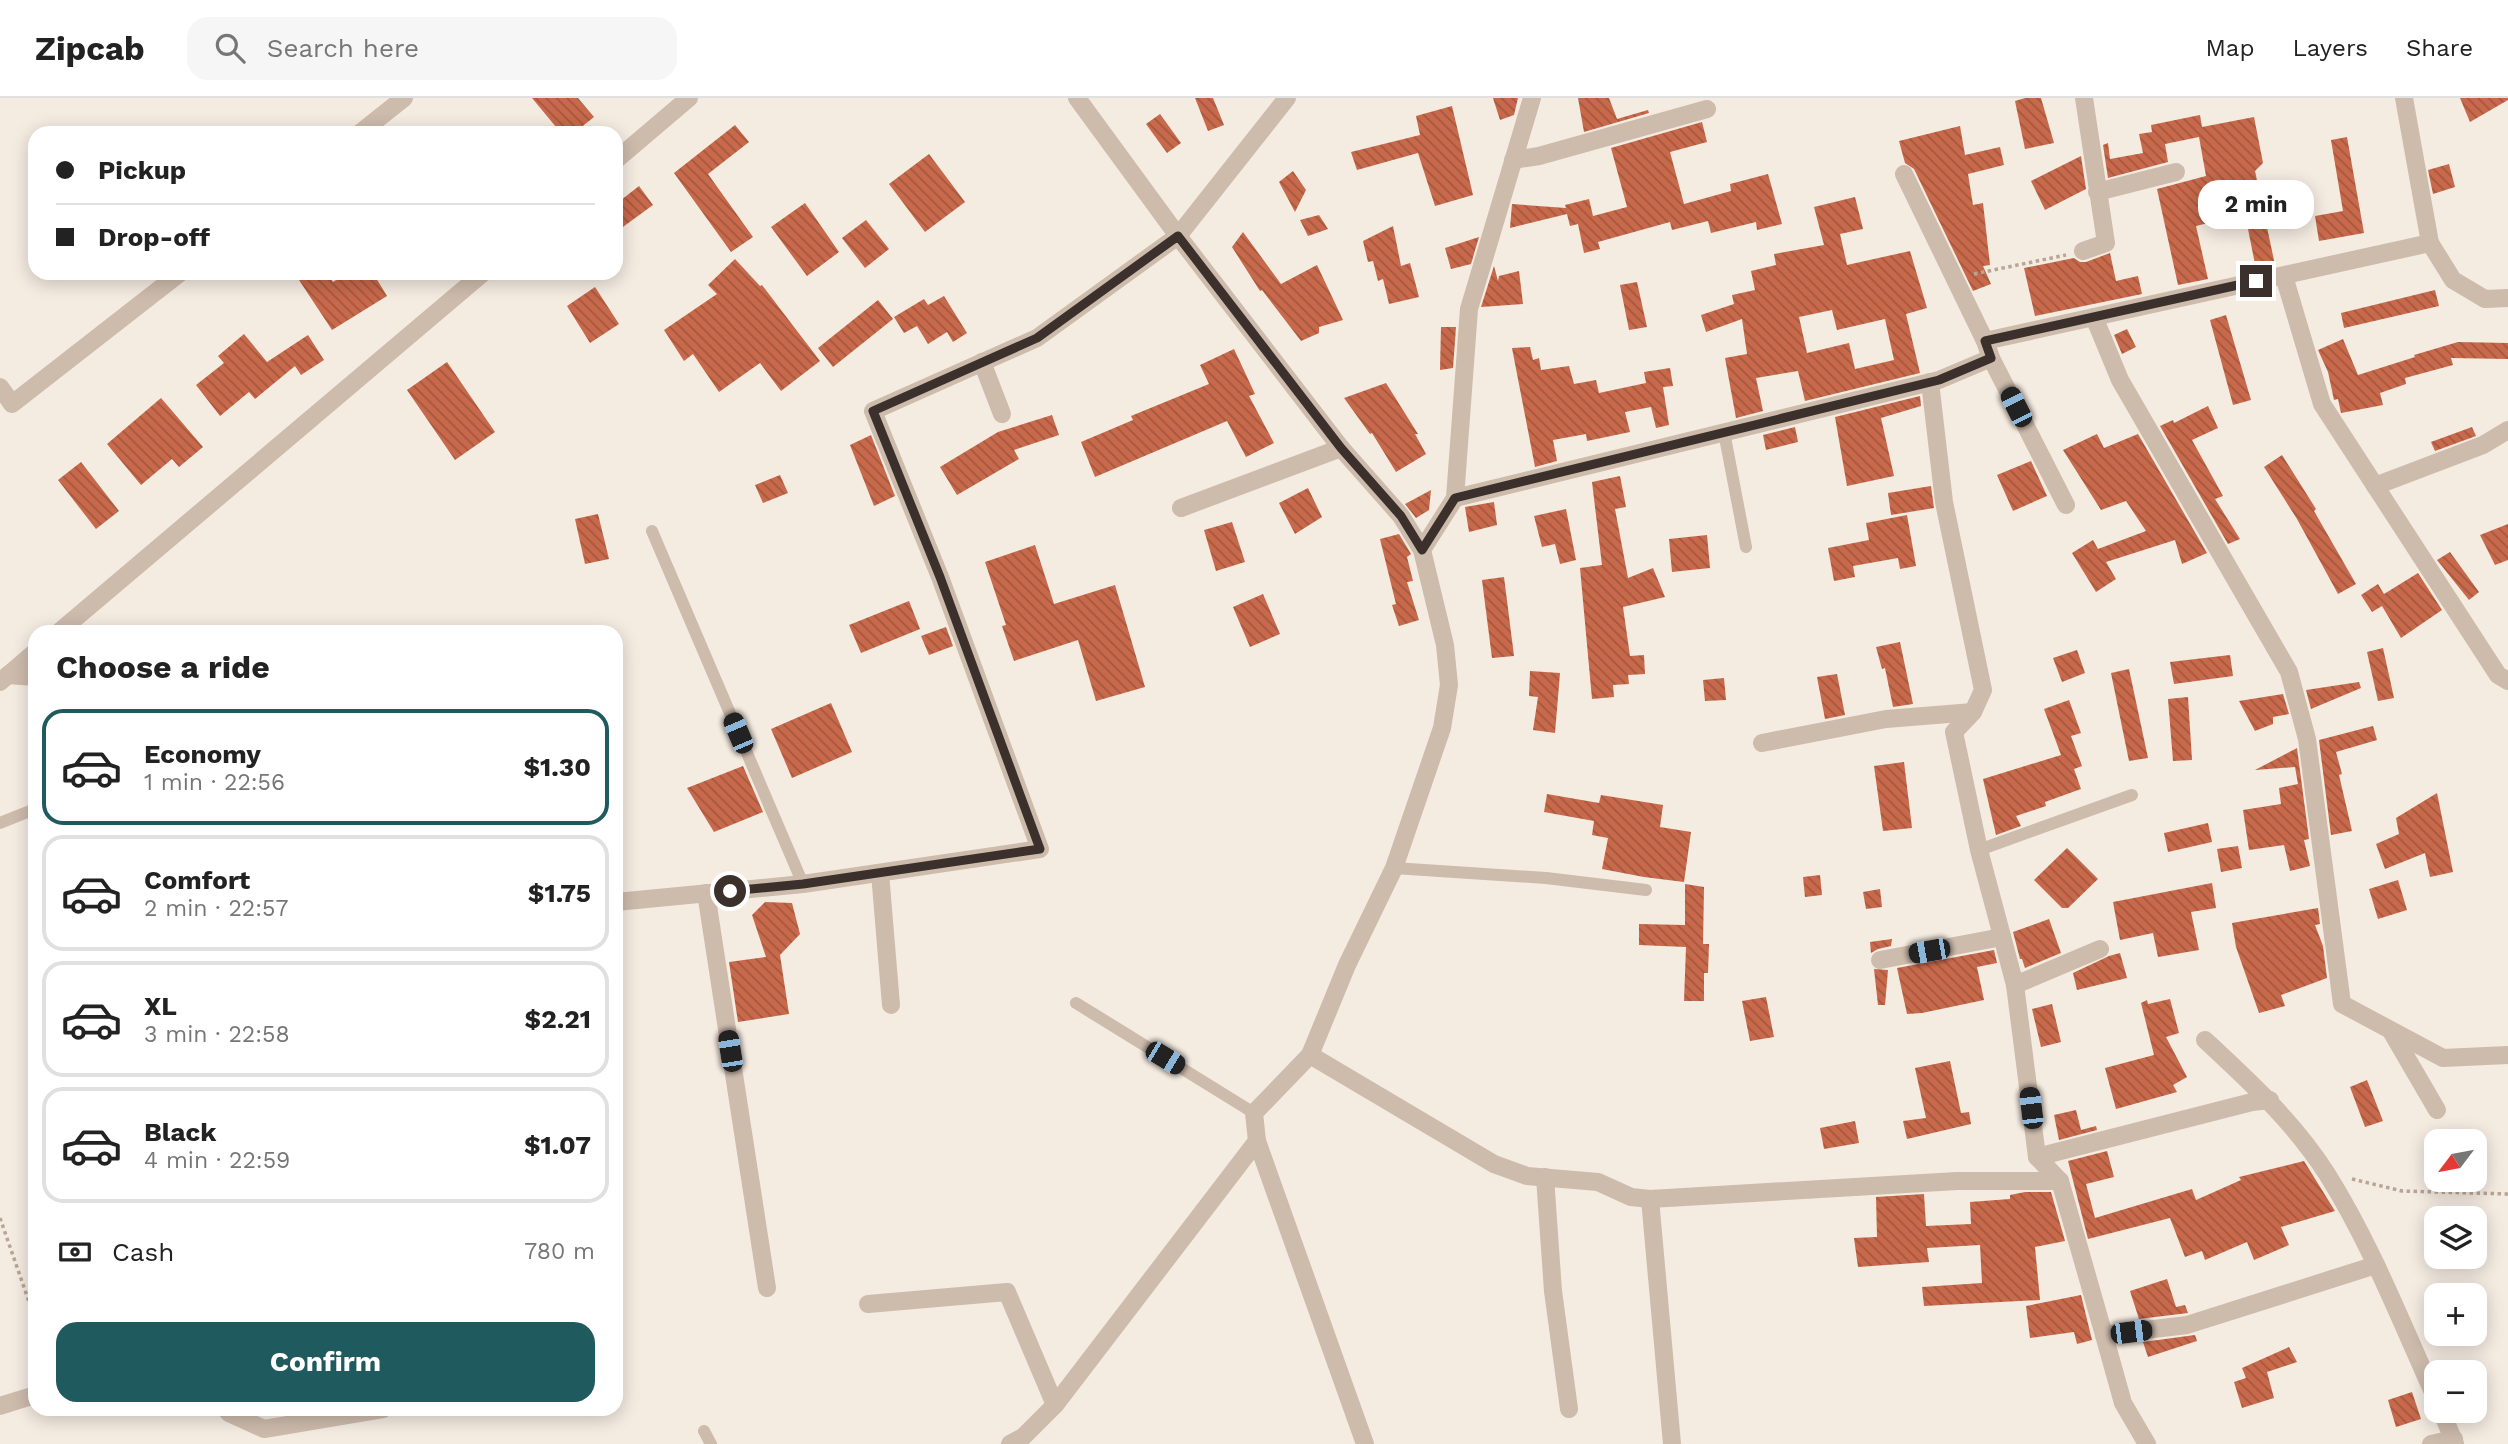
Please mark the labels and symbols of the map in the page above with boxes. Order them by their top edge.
callout: 2 min [2198,180,2314,228]
route end [2240,265,2272,297]
car [1998,384,2035,430]
car [721,710,756,756]
route start [714,875,746,907]
car [1907,937,1952,965]
car [717,1029,744,1073]
car [1142,1038,1189,1078]
car [2019,1086,2044,1130]
north arrow [2424,1129,2487,1192]
car [2109,1319,2154,1345]

